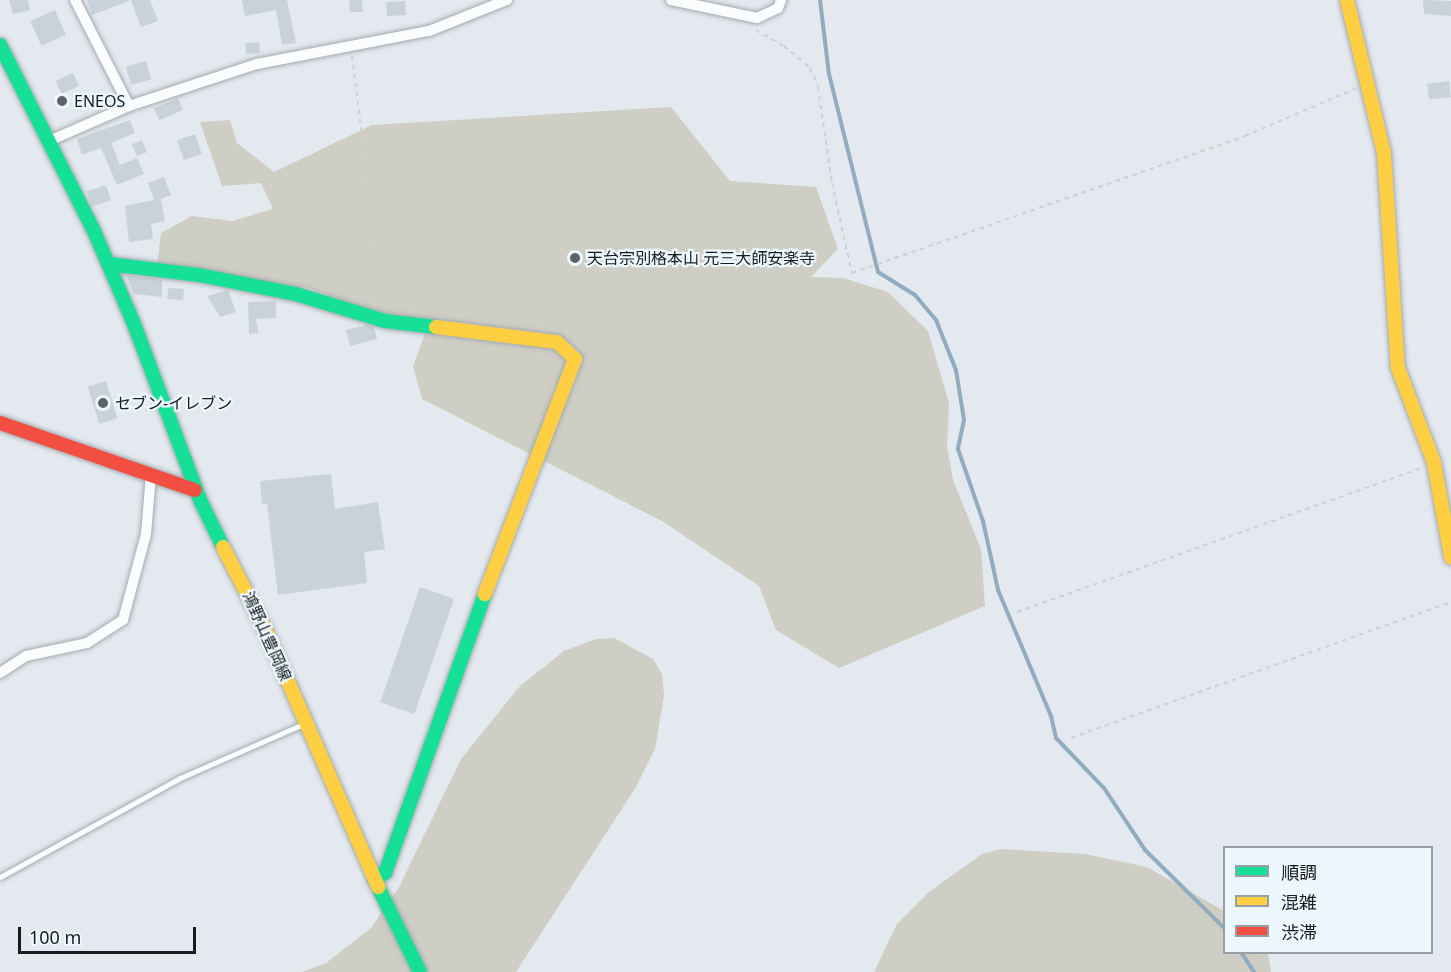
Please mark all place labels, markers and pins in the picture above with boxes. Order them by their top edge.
place label: ENEOS [74,91,125,111]
marker: ENEOS [55,94,69,108]
place label: 天台宗別格本山 元三大師安楽寺 [587,248,815,268]
marker: 天台宗別格本山 元三大師安楽寺 [568,251,582,265]
place label: セブン-イレブン [115,393,232,413]
marker: セブン-イレブン [96,396,110,410]

